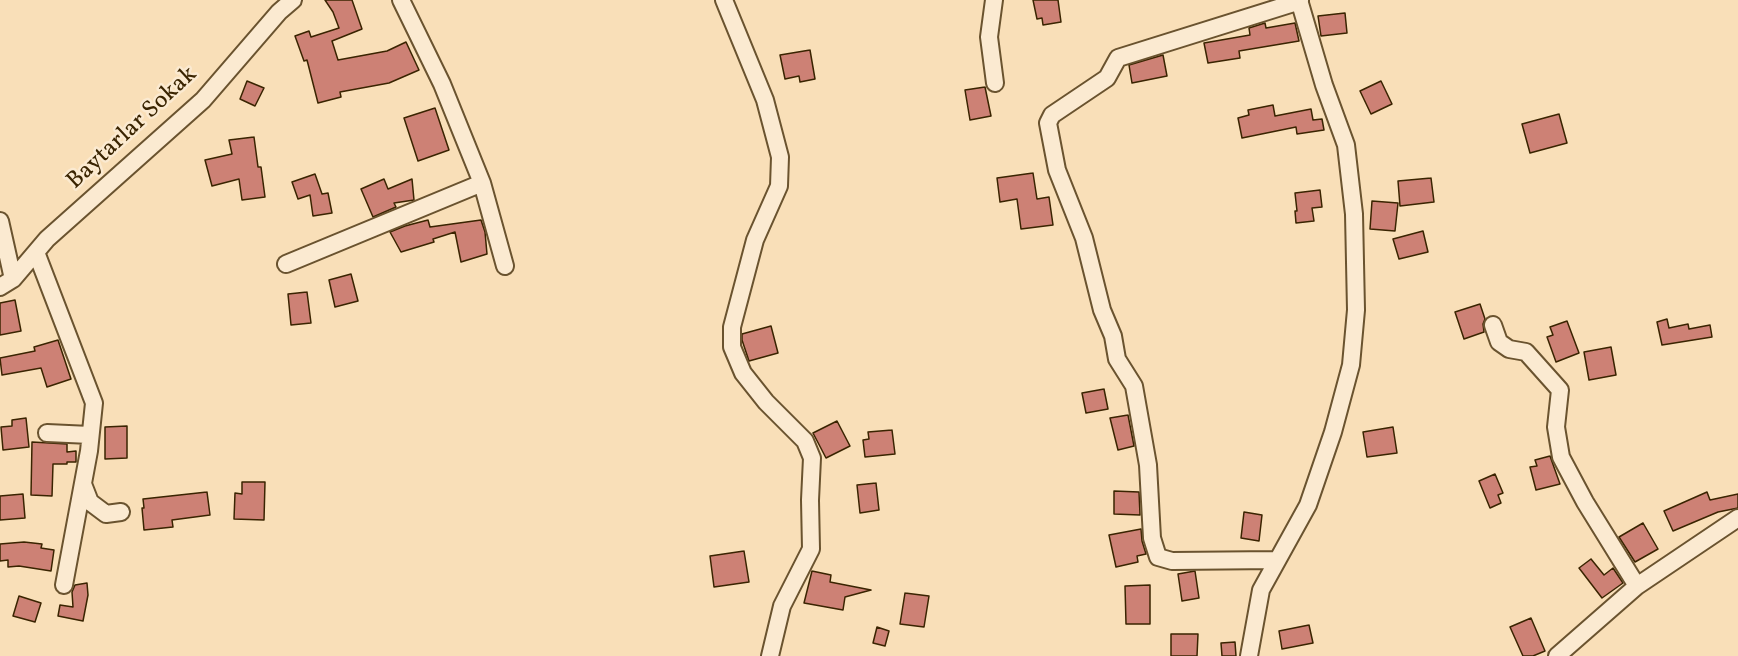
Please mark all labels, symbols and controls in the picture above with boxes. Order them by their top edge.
street label: Baytarlar Sokak [62,61,204,197]

